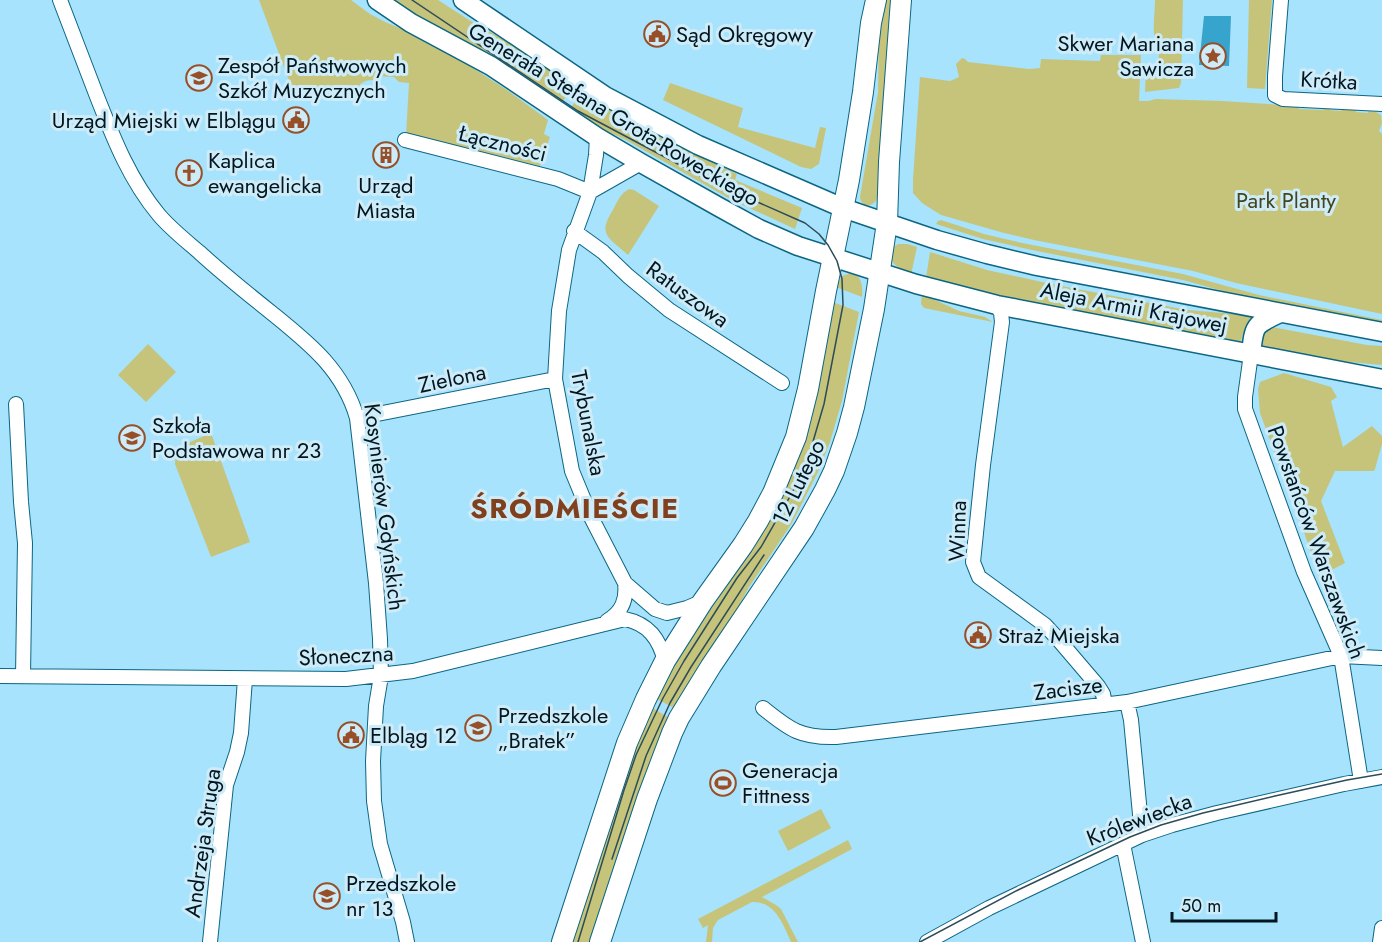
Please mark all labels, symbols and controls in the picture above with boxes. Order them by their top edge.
street label: Generała Stefana Grota-Roweckiego [462,14,766,214]
place label: Sąd Okręgowy [676,18,813,50]
public building icon: Sąd Okręgowy [642,19,672,49]
place label: Skwer Mariana Sawicza [1057,27,1194,84]
place icon: Skwer Mariana Sawicza [1198,41,1228,71]
place label: Zespół Państwowych Szkół Muzycznych [218,49,407,106]
school or university icon: Zespół Państwowych Szkół Muzycznych [184,63,214,93]
street label: Krótka [1300,63,1358,97]
place label: Urząd Miejski w Elblągu [52,104,276,136]
public building icon: Urząd Miejski w Elblągu [281,105,311,135]
street label: Łączności [455,116,550,169]
building icon: Urząd Miasta [371,140,401,170]
place label: Kaplica ewangelicka [208,144,322,201]
church icon: Kaplica ewangelicka [174,158,204,188]
place label: Urząd Miasta [357,169,415,226]
park label: Park Planty [1236,184,1336,216]
street label: Ratuszowa [640,253,736,335]
street label: Aleja Armii Krajowej [1038,273,1230,341]
street label: Zielona [415,355,489,401]
street label: Trybunalska [563,368,615,478]
street label: Kosynierów Gdyńskich [356,402,414,612]
place label: Szkoła Podstawowa nr 23 [152,409,321,466]
street label: Powstańców Warszawskich [1260,421,1374,663]
school or university icon: Szkoła Podstawowa nr 23 [117,423,147,453]
street label: 12 Lutego [764,434,832,530]
district label: ŚRÓDMIEŚCIE [470,488,680,529]
street label: Winna [940,500,974,562]
place label: Straż Miejska [998,619,1120,651]
public building icon: Straż Miejska [963,620,993,650]
street label: Słoneczna [298,637,394,673]
street label: Zacisze [1032,668,1104,708]
place label: Przedszkole „Bratek” [498,699,608,756]
school or university icon: Przedszkole „Bratek” [463,713,493,743]
place label: Elbląg 12 [370,719,457,751]
public building icon: Elbląg 12 [336,720,366,750]
place label: Generacja Fittness [742,754,838,811]
street label: Andrzeja Struga [176,766,228,920]
sports icon: Generacja Fittness [708,768,738,798]
street label: Królewiecka [1082,784,1196,854]
place label: Przedszkole nr 13 [346,867,456,924]
school or university icon: Przedszkole nr 13 [312,881,342,911]
scale bar [1172,885,1276,923]
text: 50 m [1181,893,1221,919]

